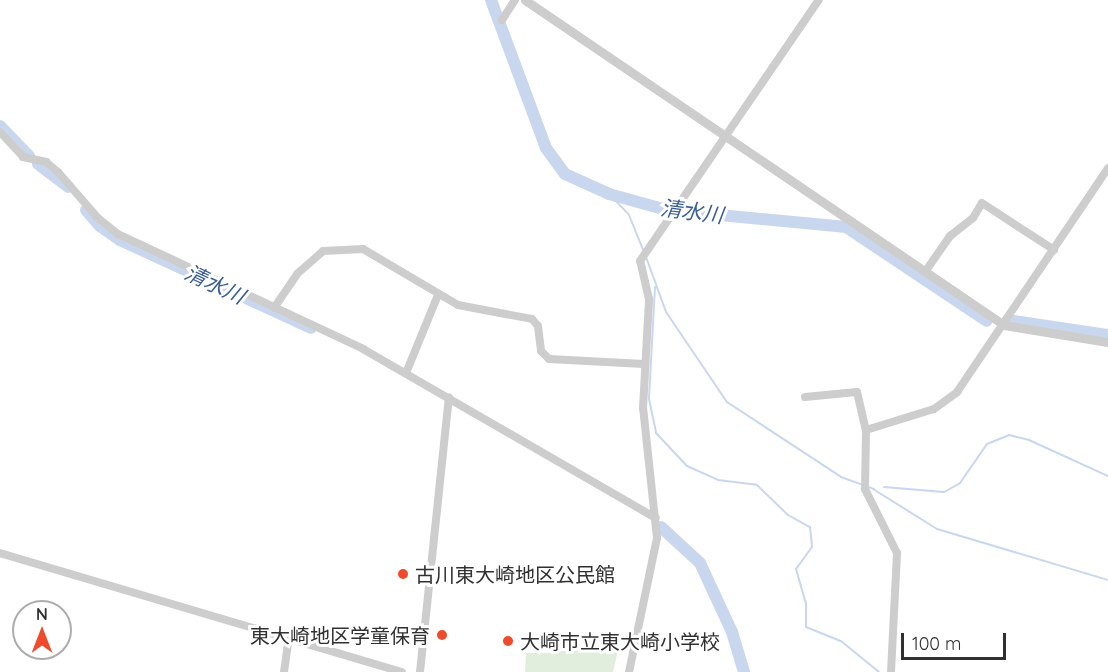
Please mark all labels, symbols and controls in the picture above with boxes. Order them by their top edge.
water label: 清水川 [659,195,725,227]
water label: 清水川 [181,259,249,309]
place label: 古川東大崎地区公民館 [415,562,615,586]
marker: 古川東大崎地区公民館 [396,567,410,581]
north arrow [12,600,72,660]
text: N [36,604,48,624]
scale bar [904,621,1009,659]
place label: 東大崎地区学童保育 [250,623,430,647]
marker: 東大崎地区学童保育 [435,628,449,642]
place label: 大崎市立東大崎小学校 [520,629,720,653]
text: 100 m [912,632,961,655]
marker: 大崎市立東大崎小学校 [501,634,515,648]

